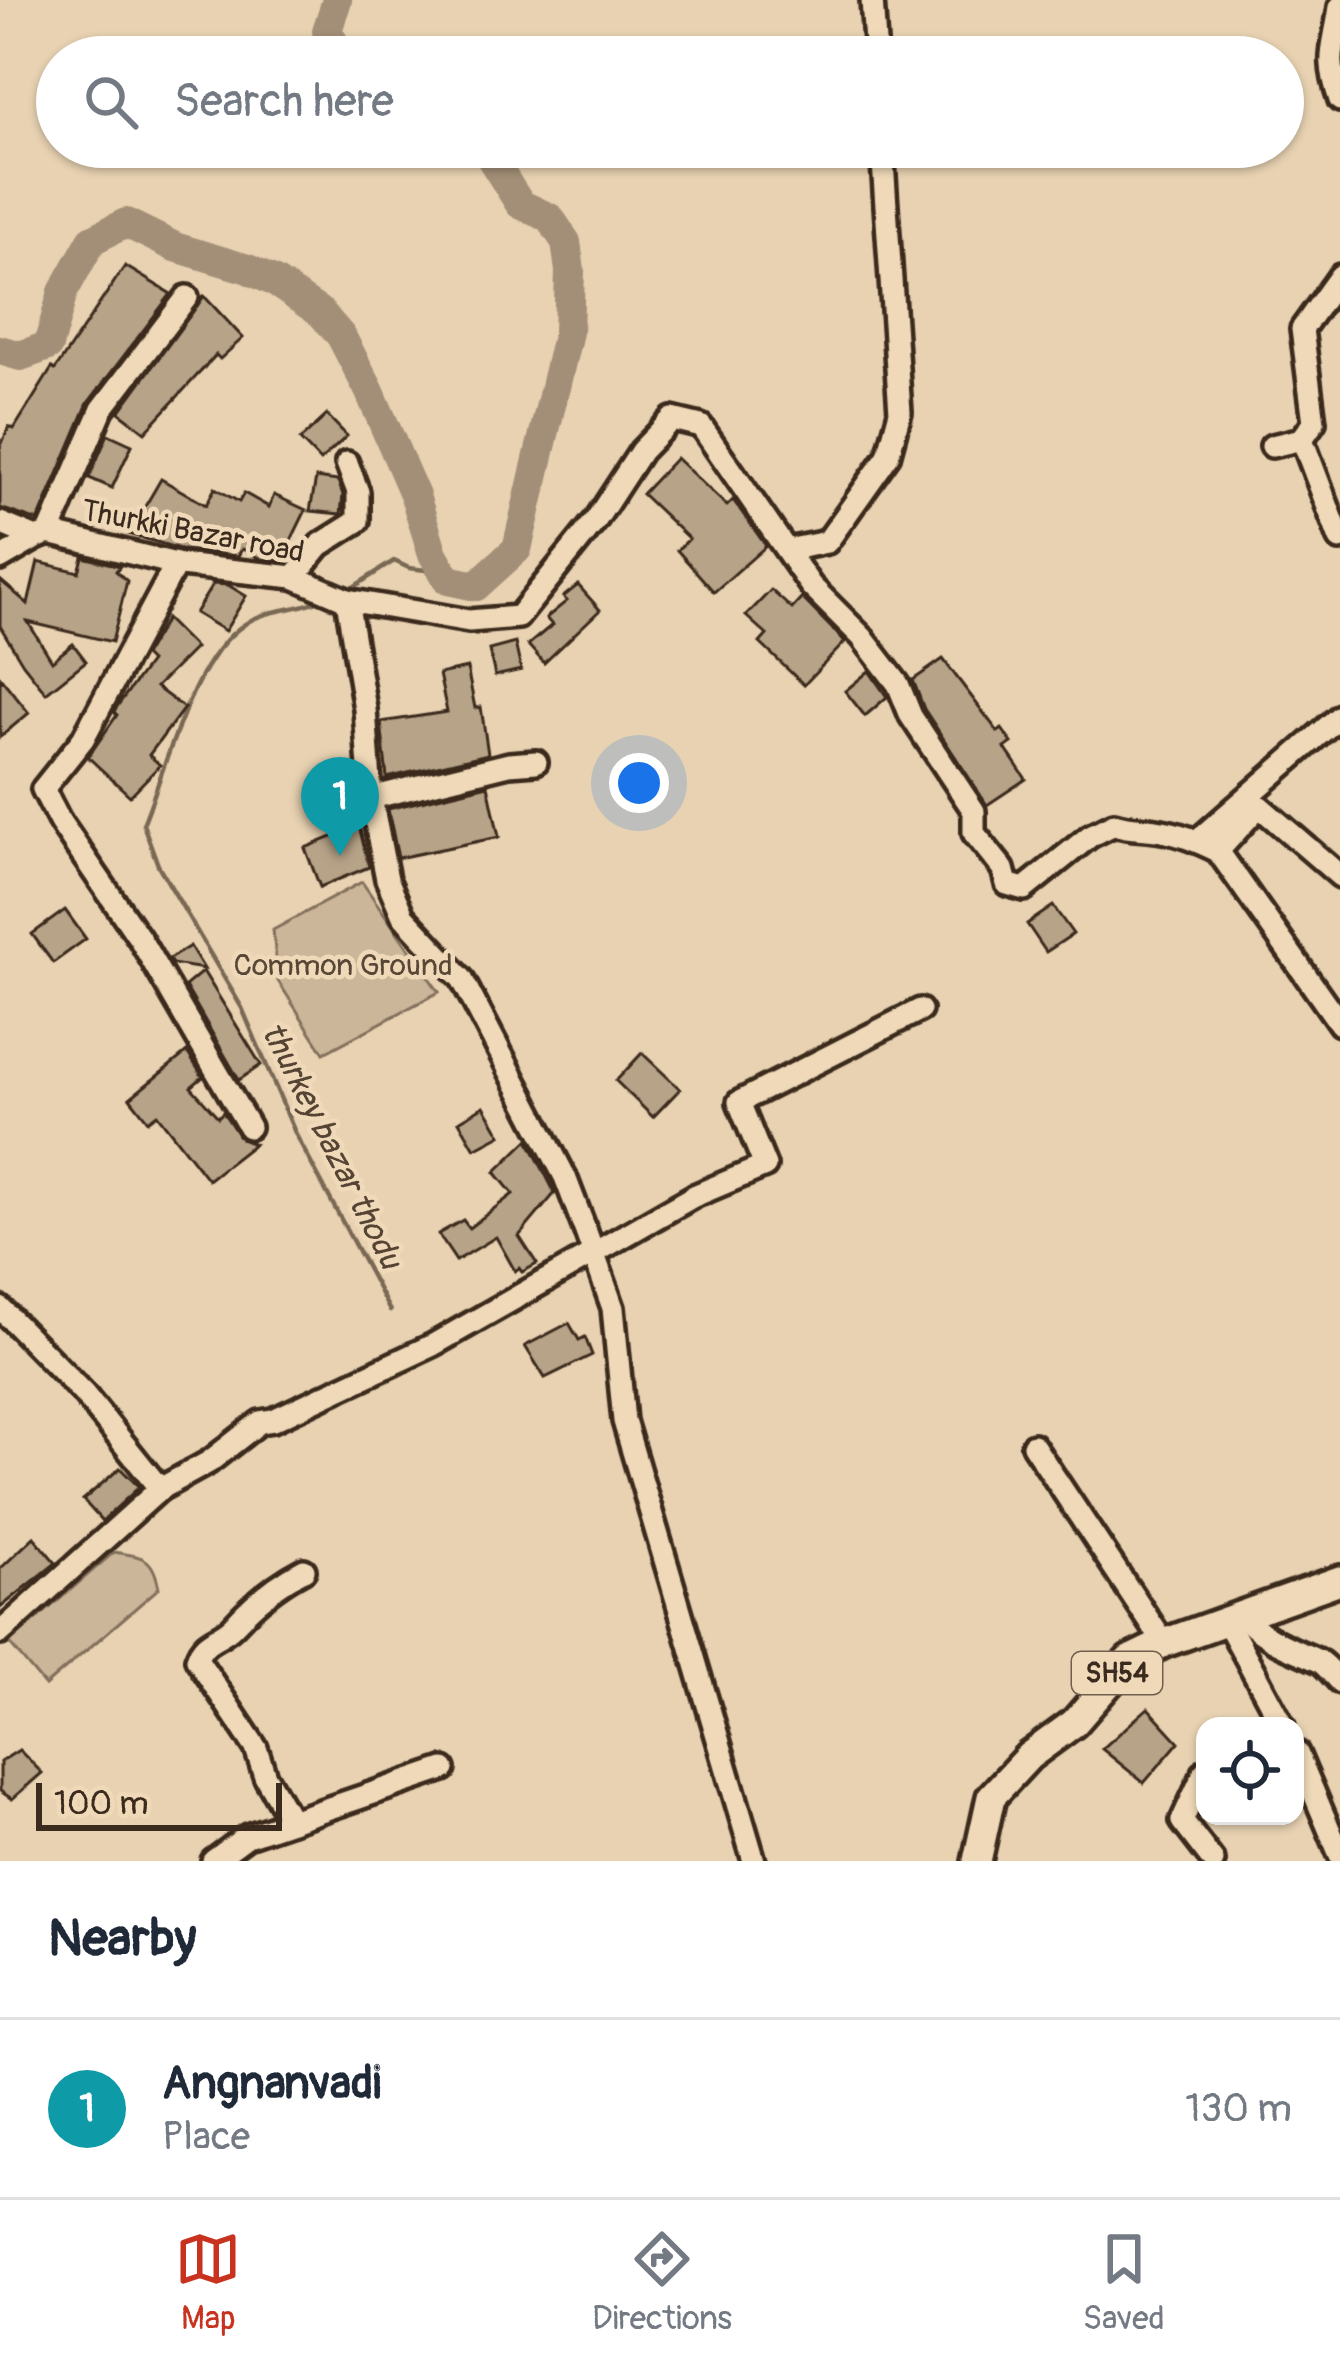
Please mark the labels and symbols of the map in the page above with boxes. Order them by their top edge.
street label: Thurkki Bazar road [78,492,307,571]
your location [609,753,669,813]
pin: 1 [301,757,379,856]
park label: Common Ground [233,947,453,984]
water label: thurkey bazar thodu [252,1016,412,1278]
road number: SH54 [1072,1652,1162,1694]
scale bar [36,1777,282,1830]

